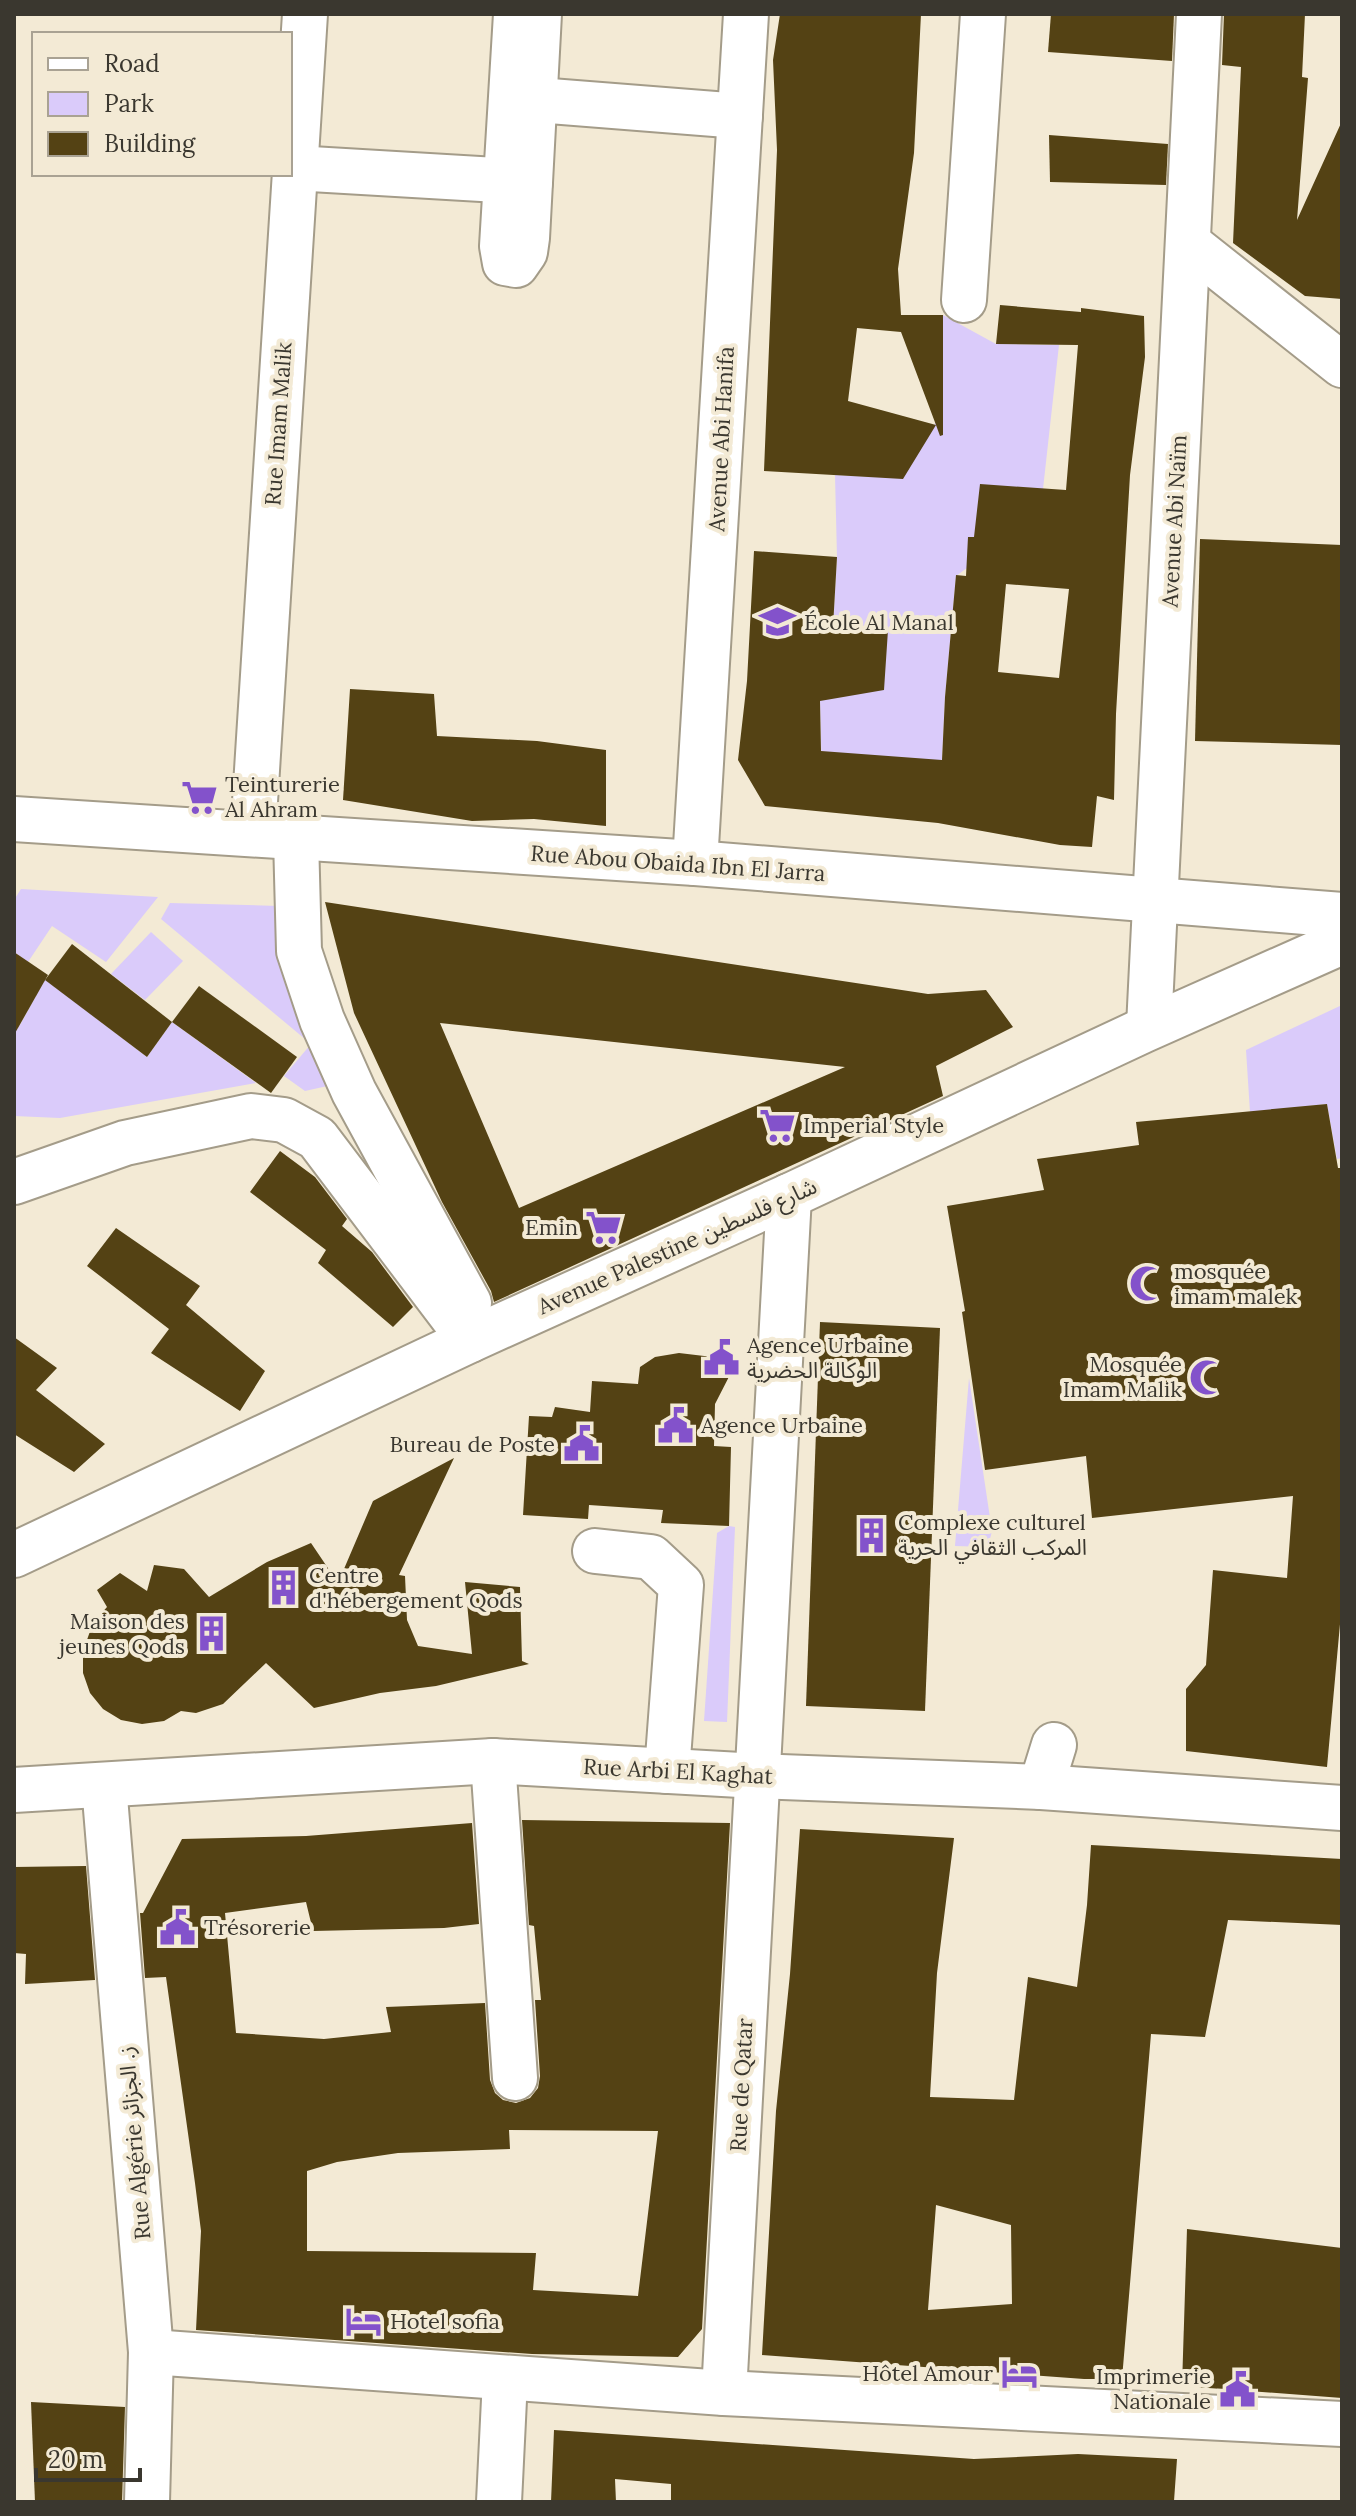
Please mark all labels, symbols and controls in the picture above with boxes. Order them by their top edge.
legend [32,32,292,176]
text: Road [104,48,160,79]
text: Park [104,88,154,119]
text: Building [104,128,196,159]
street label: Rue Imam Malik [258,341,298,507]
street label: Avenue Abi Hanifa [702,346,740,533]
street label: Avenue Abi Naïm [1155,434,1193,609]
school or university icon: École Al Manal [759,603,797,641]
place label: École Al Manal [804,608,954,636]
place label: Teinturerie Al Ahram [224,770,340,823]
supermarket icon: Teinturerie Al Ahram [180,778,218,816]
street label: Rue Abou Obaida Ibn El Jarra [530,839,826,887]
supermarket icon: Imperial Style [758,1106,796,1144]
place label: Imperial Style [803,1111,944,1139]
street label: Avenue Palestine شارع فلسطين [532,1172,822,1323]
supermarket icon: Emin [585,1208,623,1246]
place label: Emin [525,1213,578,1241]
place label: mosquée imam malek [1174,1257,1298,1310]
mosque icon: mosquée imam malek [1129,1265,1167,1303]
place label: Agence Urbaine الوكالة الحضرية [746,1331,909,1384]
public building icon: Agence Urbaine الوكالة الحضرية [702,1339,740,1377]
place label: Mosquée Imam Malik [1063,1350,1182,1403]
mosque icon: Mosquée Imam Malik [1189,1358,1227,1396]
public building icon: Agence Urbaine [656,1406,694,1444]
place label: Agence Urbaine [700,1411,863,1439]
public building icon: Bureau de Poste [562,1425,600,1463]
place label: Bureau de Poste [389,1430,555,1458]
place label: Complexe culturel المركب الثقافي الحرية [898,1508,1087,1564]
building icon: Complexe culturel المركب الثقافي الحرية [853,1516,891,1554]
place label: Centre d'hébergement Qods [309,1561,523,1614]
building icon: Centre d'hébergement Qods [264,1569,302,1607]
place label: Maison des jeunes Qods [57,1607,185,1660]
building icon: Maison des jeunes Qods [192,1615,230,1653]
street label: Rue Arbi El Kaghat [582,1752,774,1790]
public building icon: Trésorerie [159,1908,197,1946]
place label: Trésorerie [204,1913,311,1941]
street label: Rue de Qatar [724,2017,759,2152]
street label: Rue Algérie ز. الجزائر [112,2045,156,2241]
hotel icon: Hotel sofia [345,2302,383,2340]
place label: Hotel sofia [390,2307,500,2335]
hotel icon: Hôtel Amour [1000,2354,1038,2392]
place label: Hôtel Amour [862,2359,993,2387]
place label: Imprimerie Nationale [1096,2362,1211,2415]
public building icon: Imprimerie Nationale [1218,2370,1256,2408]
scale bar [36,2432,140,2482]
text: 20 m [48,2444,104,2475]

